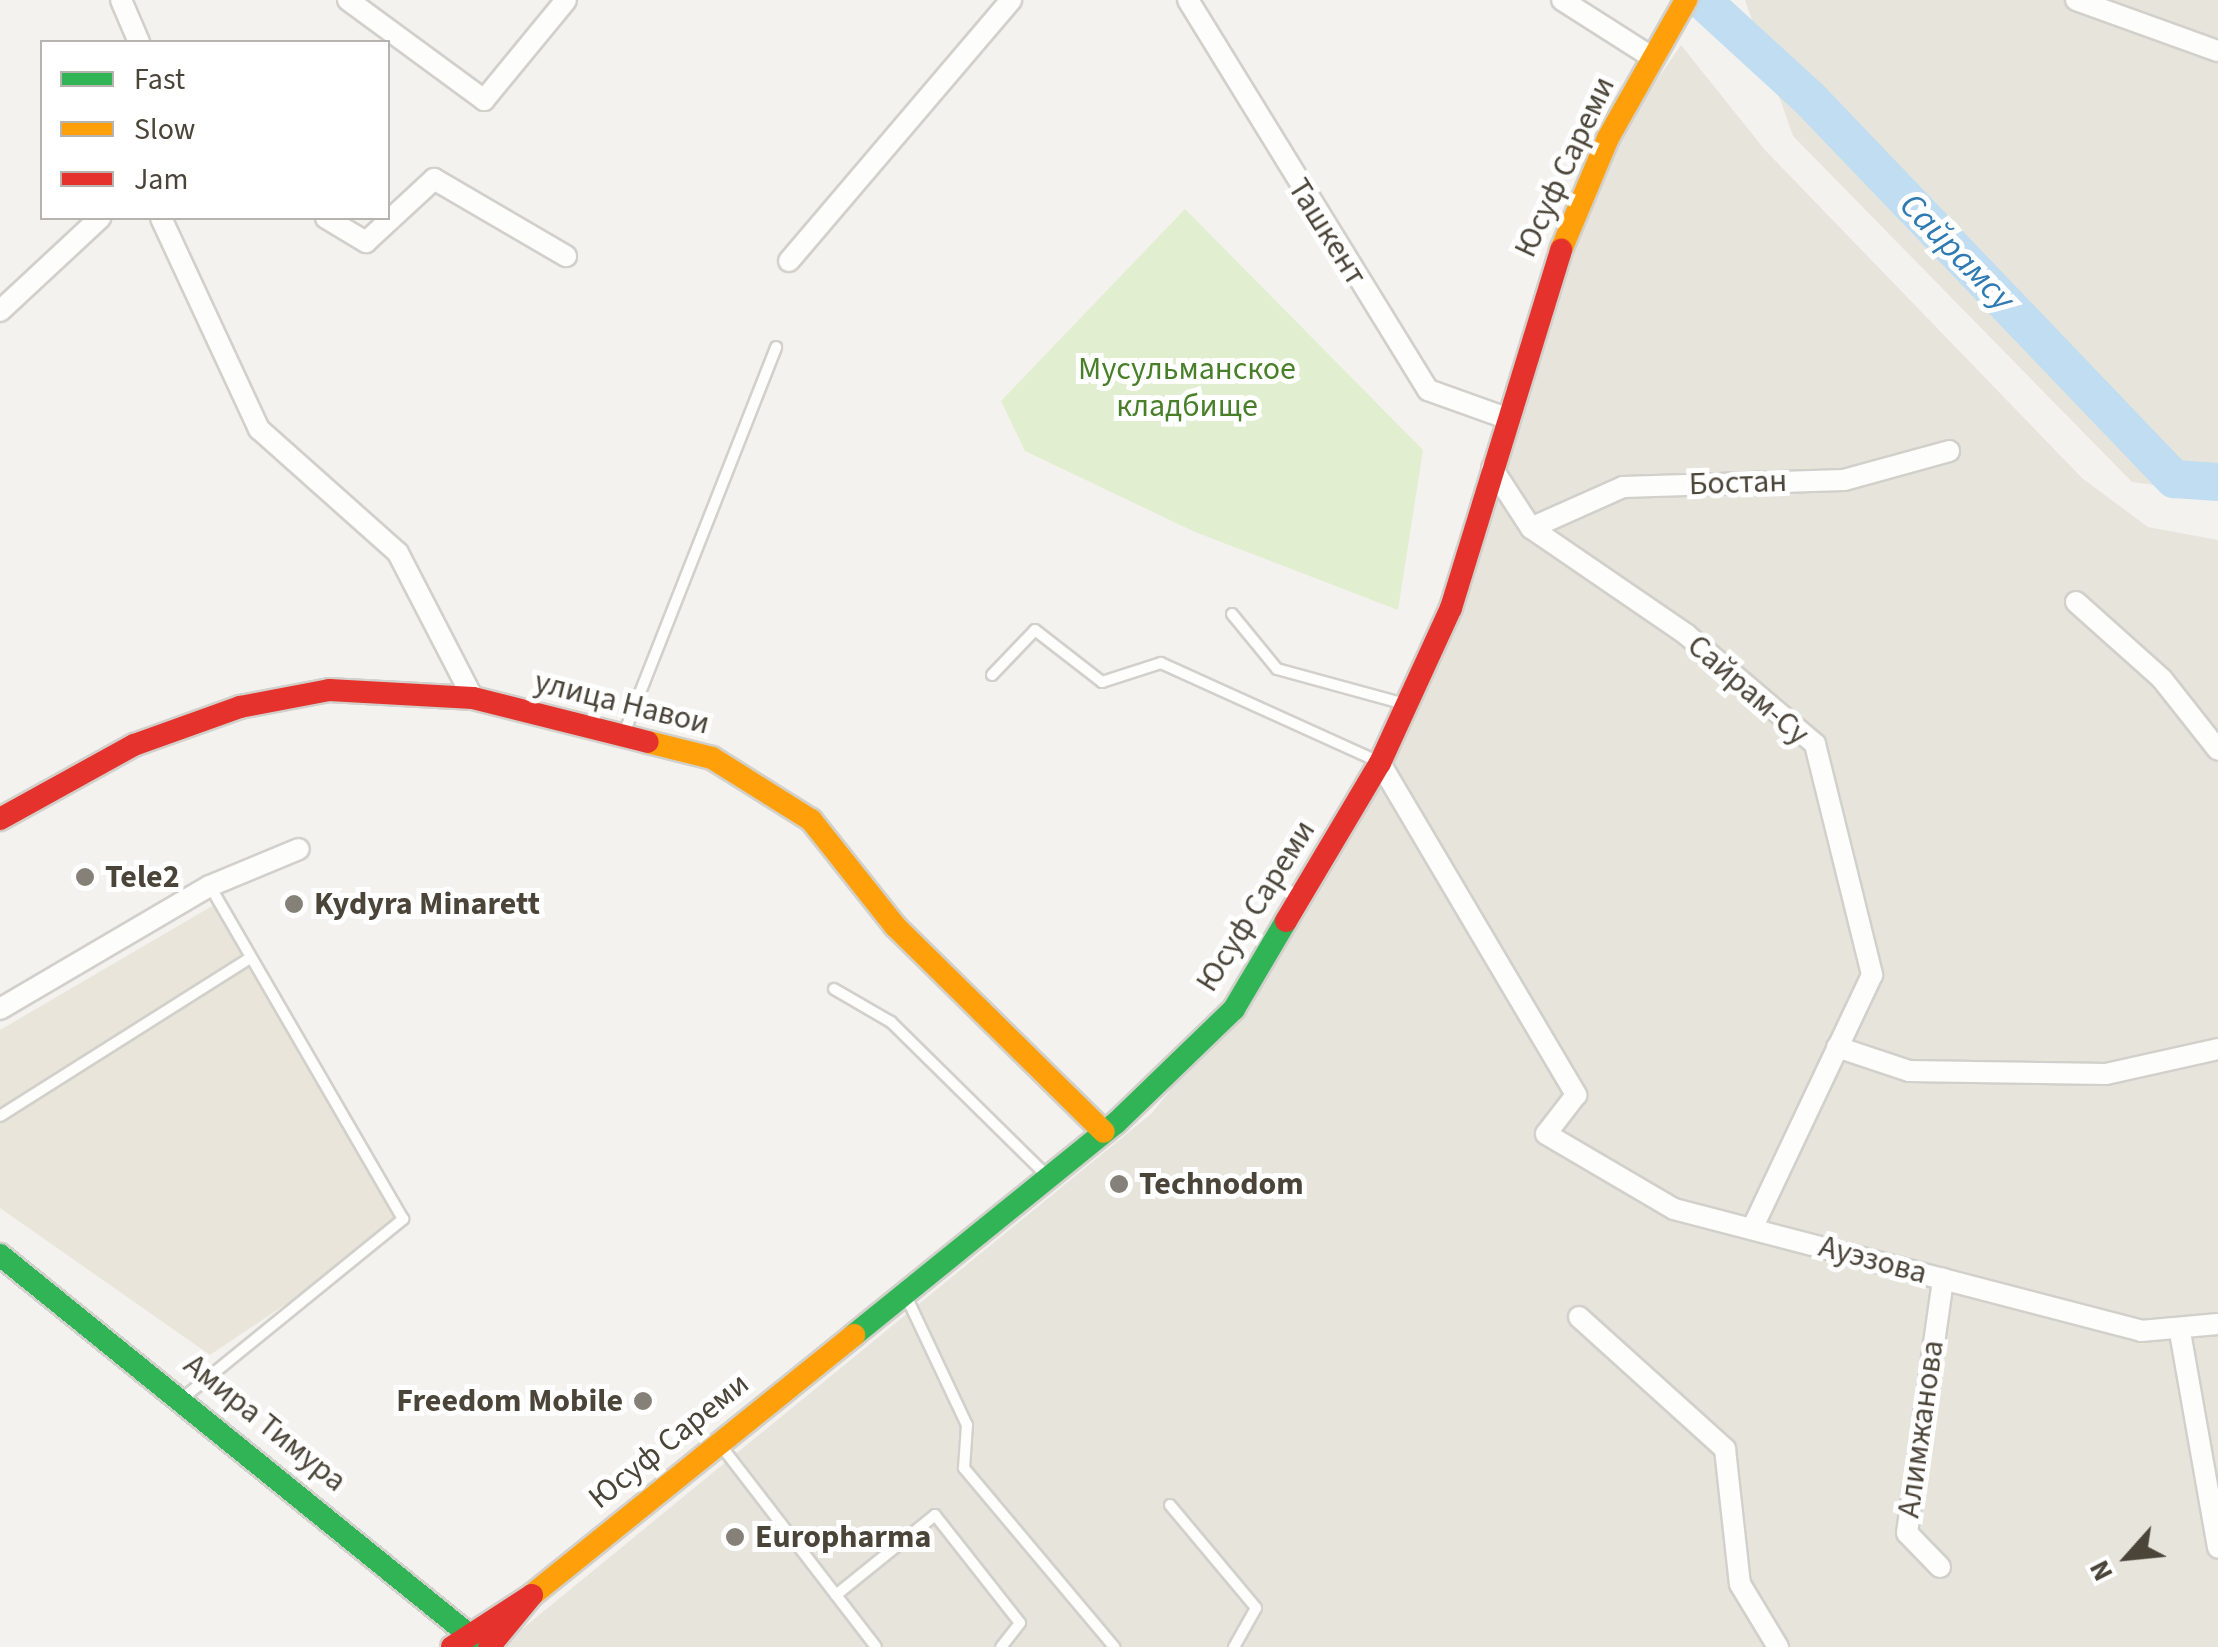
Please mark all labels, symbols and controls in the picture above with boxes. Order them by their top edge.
legend [40,40,390,220]
text: Fast [134,58,185,101]
street label: Юсуф Сареми [1506,71,1624,263]
text: Slow [134,108,195,151]
text: Jam [134,158,188,201]
street label: Ташкент [1279,171,1375,293]
water label: Сайрамсу [1891,184,2023,320]
park label: Мусульманское кладбище [1078,351,1296,426]
street label: Бостан [1688,462,1788,504]
street label: Сайрам-Су [1679,627,1817,753]
street label: улица Навои [531,663,713,743]
street label: Юсуф Сареми [1188,813,1324,999]
place label: Tele2 [105,858,180,896]
marker: Tele2 [74,866,96,888]
place label: Kydyra Minarett [314,885,540,923]
marker: Kydyra Minarett [283,893,305,915]
place label: Technodom [1139,1165,1304,1203]
marker: Technodom [1108,1173,1130,1195]
street label: Ауэзова [1815,1227,1931,1293]
street label: Алимжанова [1890,1338,1952,1520]
street label: Амира Тимура [176,1346,354,1500]
street label: Юсуф Сареми [581,1365,757,1517]
place label: Freedom Mobile [396,1382,623,1420]
marker: Freedom Mobile [632,1390,654,1412]
north arrow [2078,1507,2178,1607]
place label: Europharma [755,1518,931,1556]
marker: Europharma [724,1526,746,1548]
text: N [2079,1553,2123,1588]

